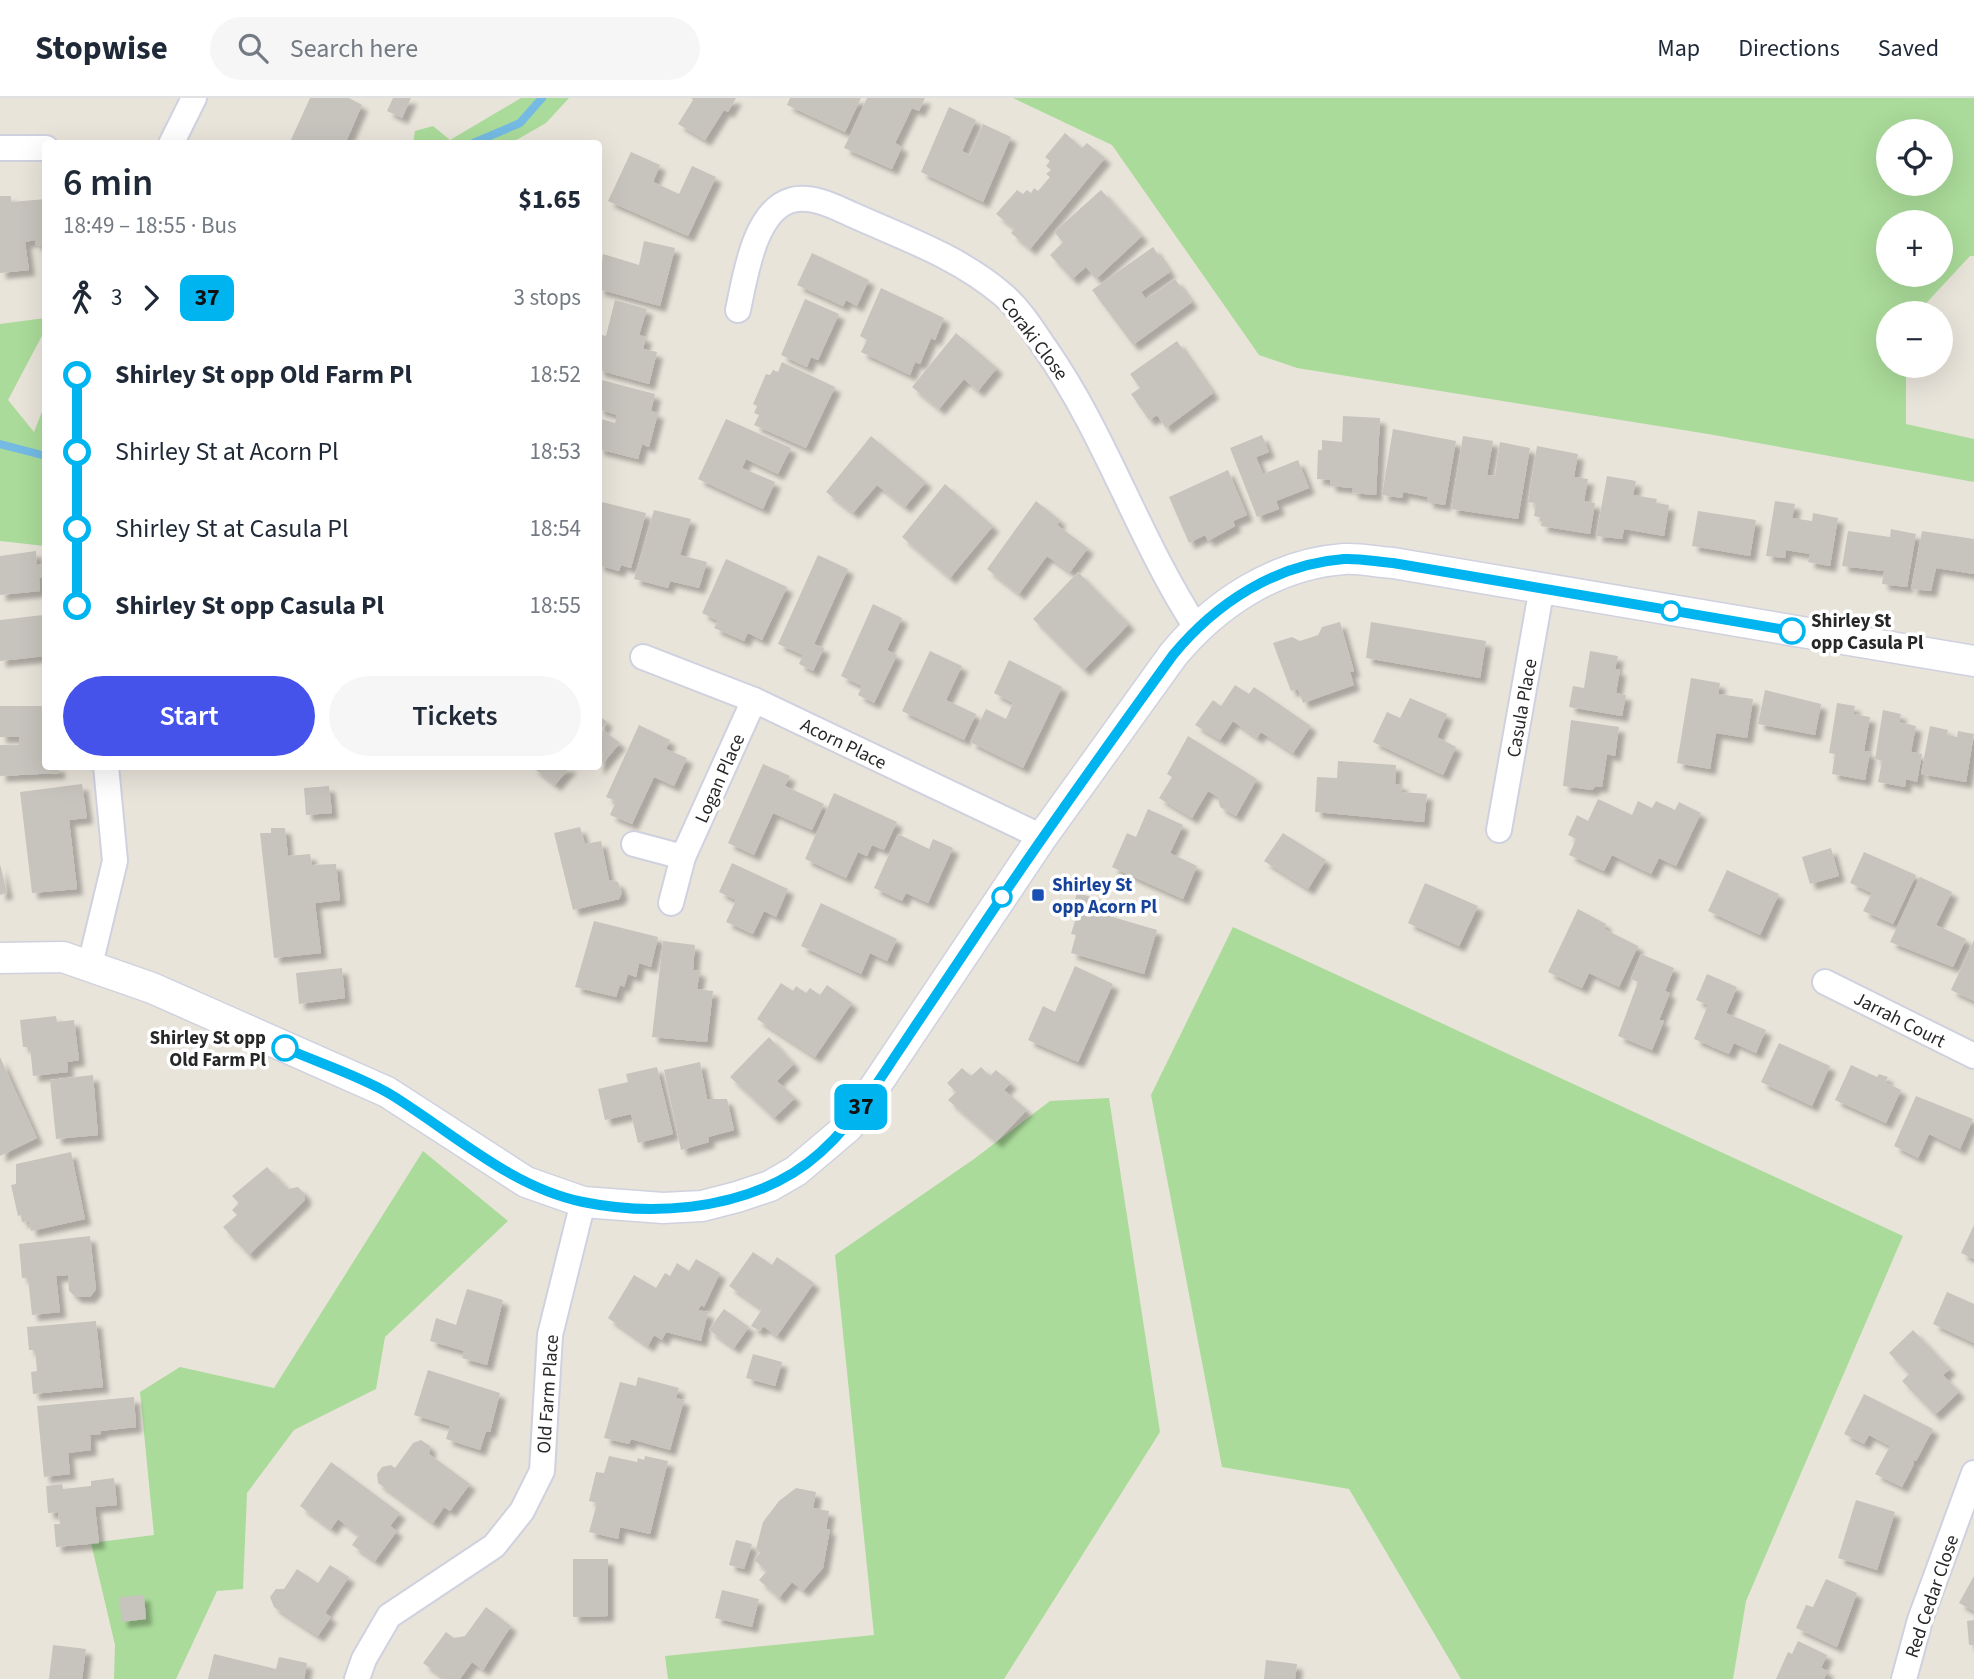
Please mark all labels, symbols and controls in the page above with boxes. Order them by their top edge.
search box [210,17,700,80]
text: Stopwise [35,25,168,72]
icon: search [234,29,272,67]
text: Search here [290,30,418,67]
text: Map [1657,31,1700,66]
text: Directions [1738,31,1840,66]
text: Saved [1878,31,1939,66]
map controls [1876,119,1953,378]
button: locate [1876,119,1953,196]
text: 6 min [63,156,153,210]
text: $1.65 [518,181,581,218]
text: 18:49 – 18:55 · Bus [63,209,237,242]
button: + [1876,210,1953,287]
icon: walk [63,279,101,317]
icon: forward [132,279,170,317]
text: 37 [194,280,220,315]
text: 3 [111,281,122,314]
text: 3 stops [514,281,581,314]
street label: Coraki Close [994,292,1074,386]
button: − [1876,301,1953,378]
text: Shirley St opp Old Farm Pl [115,356,412,393]
text: 18:52 [530,358,581,391]
text: Shirley St at Acorn Pl [115,433,339,470]
text: 18:53 [530,435,581,468]
text: Shirley St at Casula Pl [115,510,349,547]
text: 18:54 [530,512,581,545]
text: Shirley St opp Casula Pl [115,587,384,624]
text: 18:55 [530,589,581,622]
unlabelled marker [1661,601,1681,621]
place label: Shirley St opp Casula Pl [1811,608,1924,657]
marker: Shirley St opp Casula Pl [1779,618,1805,644]
street label: Casula Place [1501,657,1544,760]
button: Start [63,676,315,756]
button: Tickets [329,676,581,756]
street label: Acorn Place [796,712,891,777]
street label: Logan Place [689,730,752,828]
place label: Shirley St opp Acorn Pl [1052,872,1157,921]
unlabelled marker [992,887,1012,907]
marker: Shirley St opp Acorn Pl [1030,887,1046,903]
street label: Jarrah Court [1849,986,1950,1055]
place label: Shirley St opp Old Farm Pl [149,1025,267,1074]
marker: Shirley St opp Old Farm Pl [272,1035,298,1061]
line badge: 37 [830,1084,892,1130]
text: 37 [848,1089,874,1124]
street label: Old Farm Place [531,1334,566,1454]
street label: Red Cedar Close [1899,1531,1966,1662]

